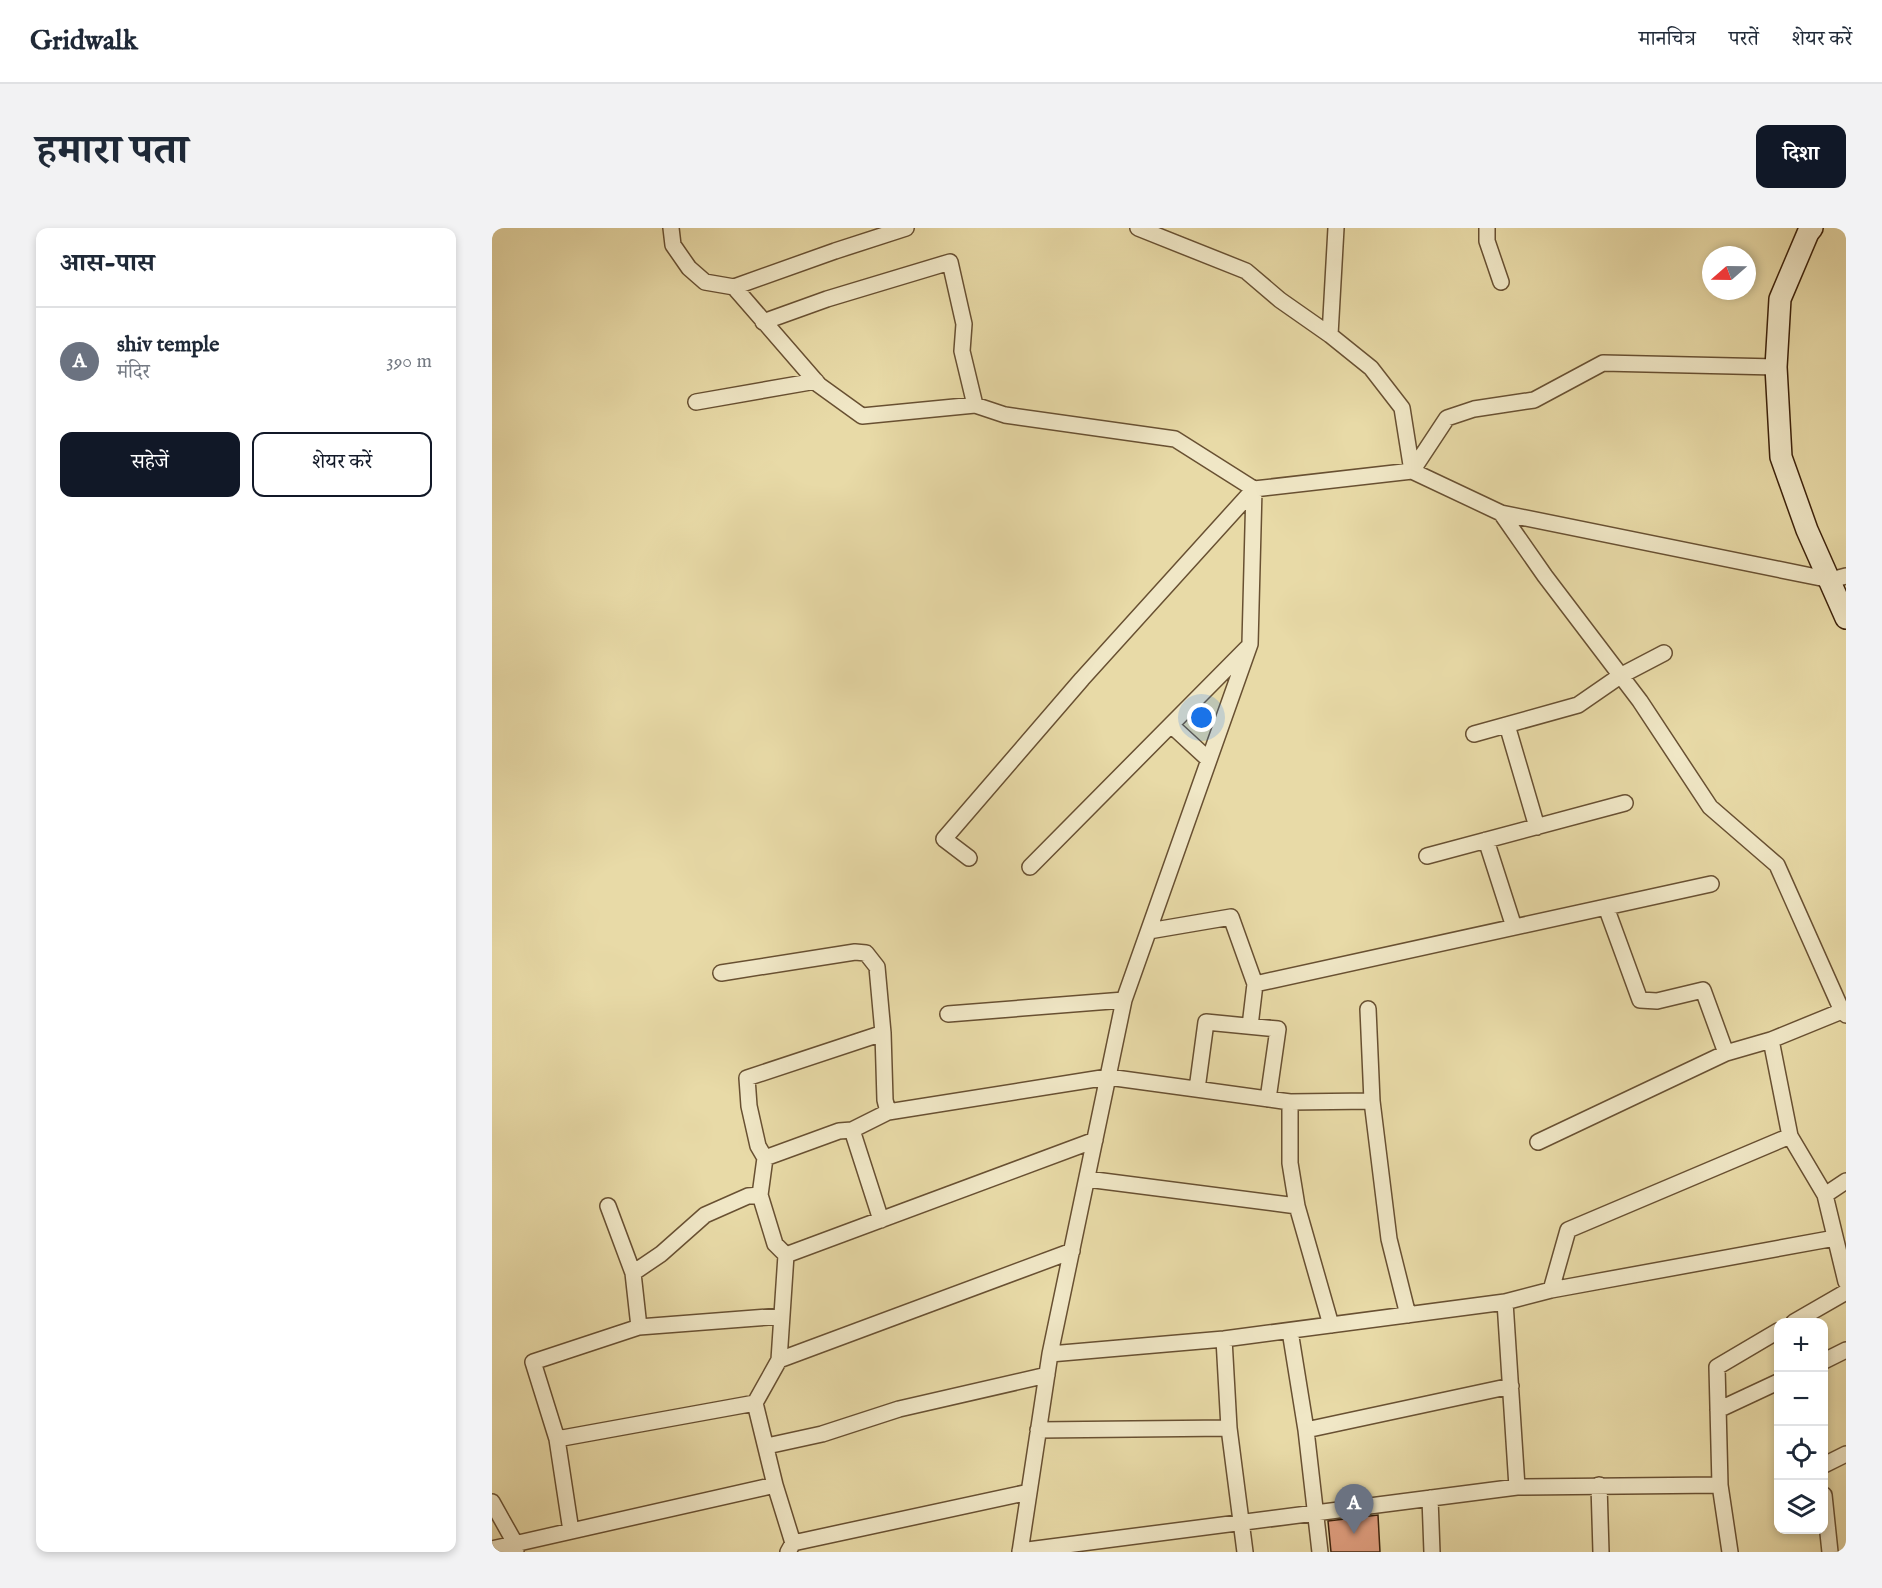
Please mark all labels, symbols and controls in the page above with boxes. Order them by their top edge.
text: Gridwalk [30,24,138,59]
text: मानचित्र [1639,26,1696,53]
text: परतें [1729,26,1759,53]
text: शेयर करें [1792,26,1852,53]
text: हमारा पता [36,125,188,178]
button: दिशा [1756,125,1846,188]
north arrow [1702,246,1756,300]
text: आस-पास [60,247,155,280]
text: shiv temple [117,331,219,359]
text: A [73,349,86,374]
text: 390 m [386,349,432,374]
text: मंदिर [117,360,150,385]
button: सहेजें [60,432,240,497]
button: शेयर करें [252,432,432,497]
your location [1187,703,1216,732]
map controls [1774,1318,1828,1534]
button: + [1774,1318,1828,1372]
button: − [1774,1372,1828,1426]
button: locate [1774,1426,1828,1480]
button: layers [1774,1480,1828,1534]
pin: A [1334,1484,1374,1534]

